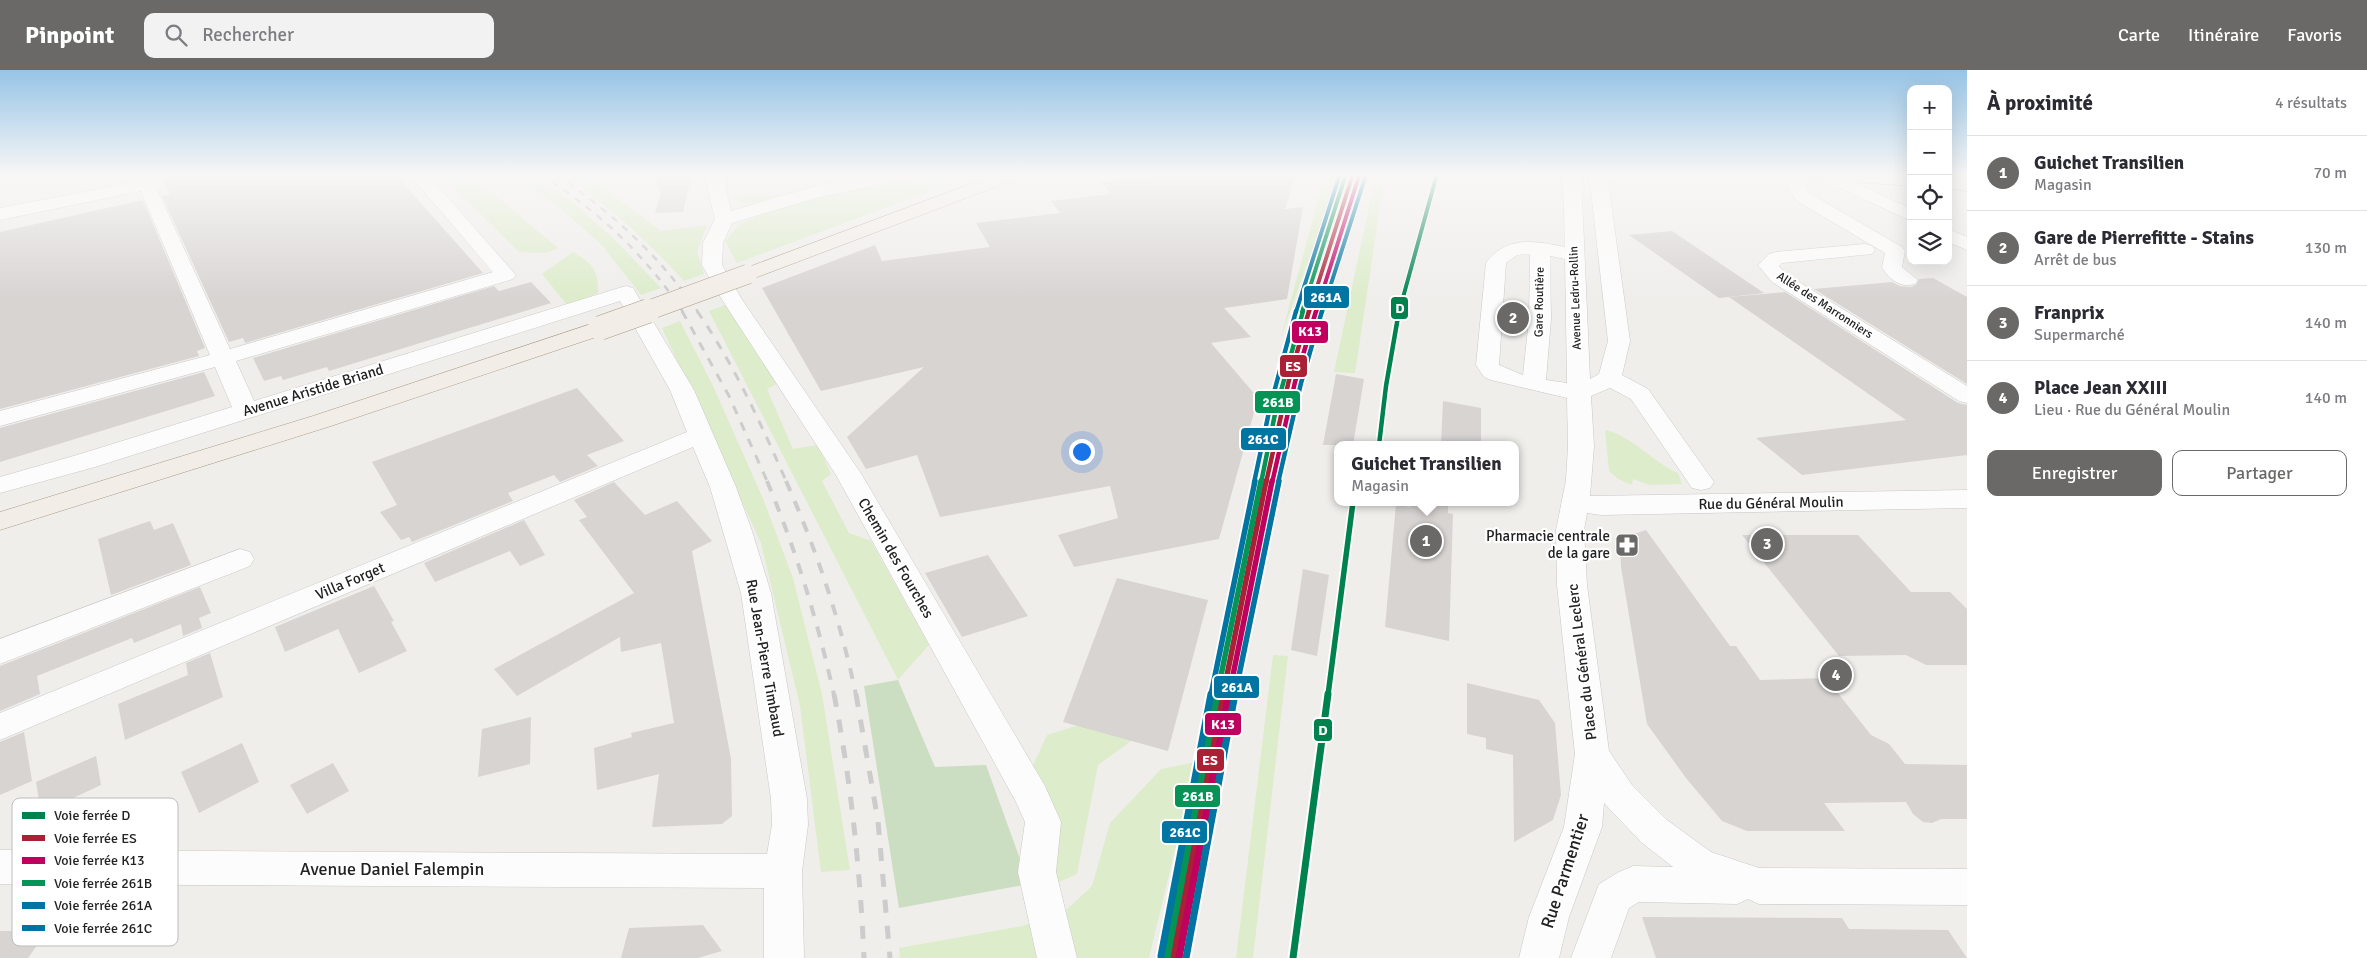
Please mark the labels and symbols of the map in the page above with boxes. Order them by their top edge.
street label: Avenue Ledru-Rollin [1566,246,1585,350]
street label: Gare Routière [1531,267,1548,337]
street label: Allée des Marronniers [1774,269,1876,342]
line badge: 261A [1303,285,1350,309]
text: 261A [1310,289,1342,306]
line badge: D [1390,296,1409,320]
pin: 2 [1497,299,1529,337]
text: D [1395,300,1405,317]
line badge: K13 [1291,320,1329,344]
text: K13 [1298,323,1322,340]
line badge: ES [1279,354,1308,378]
text: ES [1285,358,1301,375]
street label: Avenue Aristide Briand [240,360,386,420]
line badge: 261B [1254,390,1301,414]
text: 261B [1262,394,1294,411]
line badge: 261C [1240,427,1287,451]
text: 261C [1247,431,1279,448]
your location [1069,439,1095,465]
street label: Rue du Général Moulin [1698,493,1844,513]
street label: Chemin des Fourches [854,495,938,622]
pin: 1 [1410,522,1442,560]
pin: 3 [1751,525,1783,563]
place label: Pharmacie centrale de la gare [1486,527,1610,562]
pharmacy icon: Pharmacie centrale de la gare [1614,532,1640,558]
street label: Villa Forget [313,558,387,604]
street label: Rue Jean-Pierre Timbaud [742,578,788,738]
street label: Place du Général Leclerc [1563,583,1601,741]
pin: 4 [1820,656,1852,694]
line badge: 261A [1213,675,1260,699]
text: 261A [1221,679,1253,696]
line badge: K13 [1204,712,1242,736]
text: K13 [1211,716,1235,733]
line badge: D [1313,718,1333,742]
text: D [1318,722,1328,739]
line badge: ES [1196,748,1225,772]
text: ES [1202,752,1218,769]
line badge: 261B [1174,784,1221,808]
text: 261B [1182,788,1214,805]
legend [12,798,178,946]
text: Voie ferrée D [54,807,130,824]
street label: Rue Parmentier [1536,811,1594,931]
line badge: 261C [1161,820,1208,844]
text: 261C [1169,824,1201,841]
text: Voie ferrée ES [54,830,137,847]
text: Voie ferrée K13 [54,852,145,869]
street label: Avenue Daniel Falempin [300,858,484,880]
text: Voie ferrée 261B [54,875,152,892]
text: Voie ferrée 261A [54,897,153,914]
text: Voie ferrée 261C [54,920,152,937]

